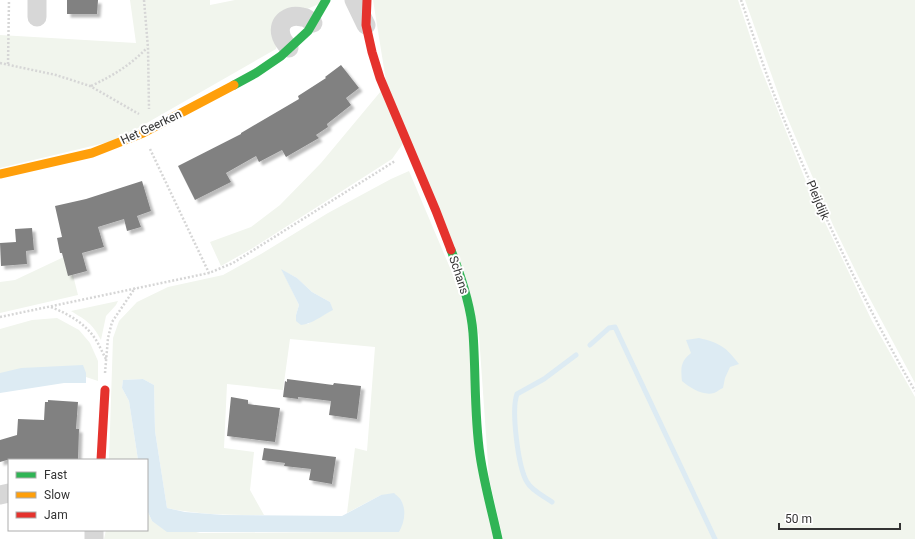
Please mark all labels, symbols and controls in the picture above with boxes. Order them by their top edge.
street label: Het Geerken [118,107,184,147]
street label: Pleijdijk [803,178,833,223]
street label: Schans [446,254,472,296]
legend [8,459,148,531]
text: Fast [44,468,67,482]
text: Slow [44,488,70,502]
scale bar [779,505,900,531]
text: Jam [44,508,68,522]
text: 50 m [785,512,812,526]

